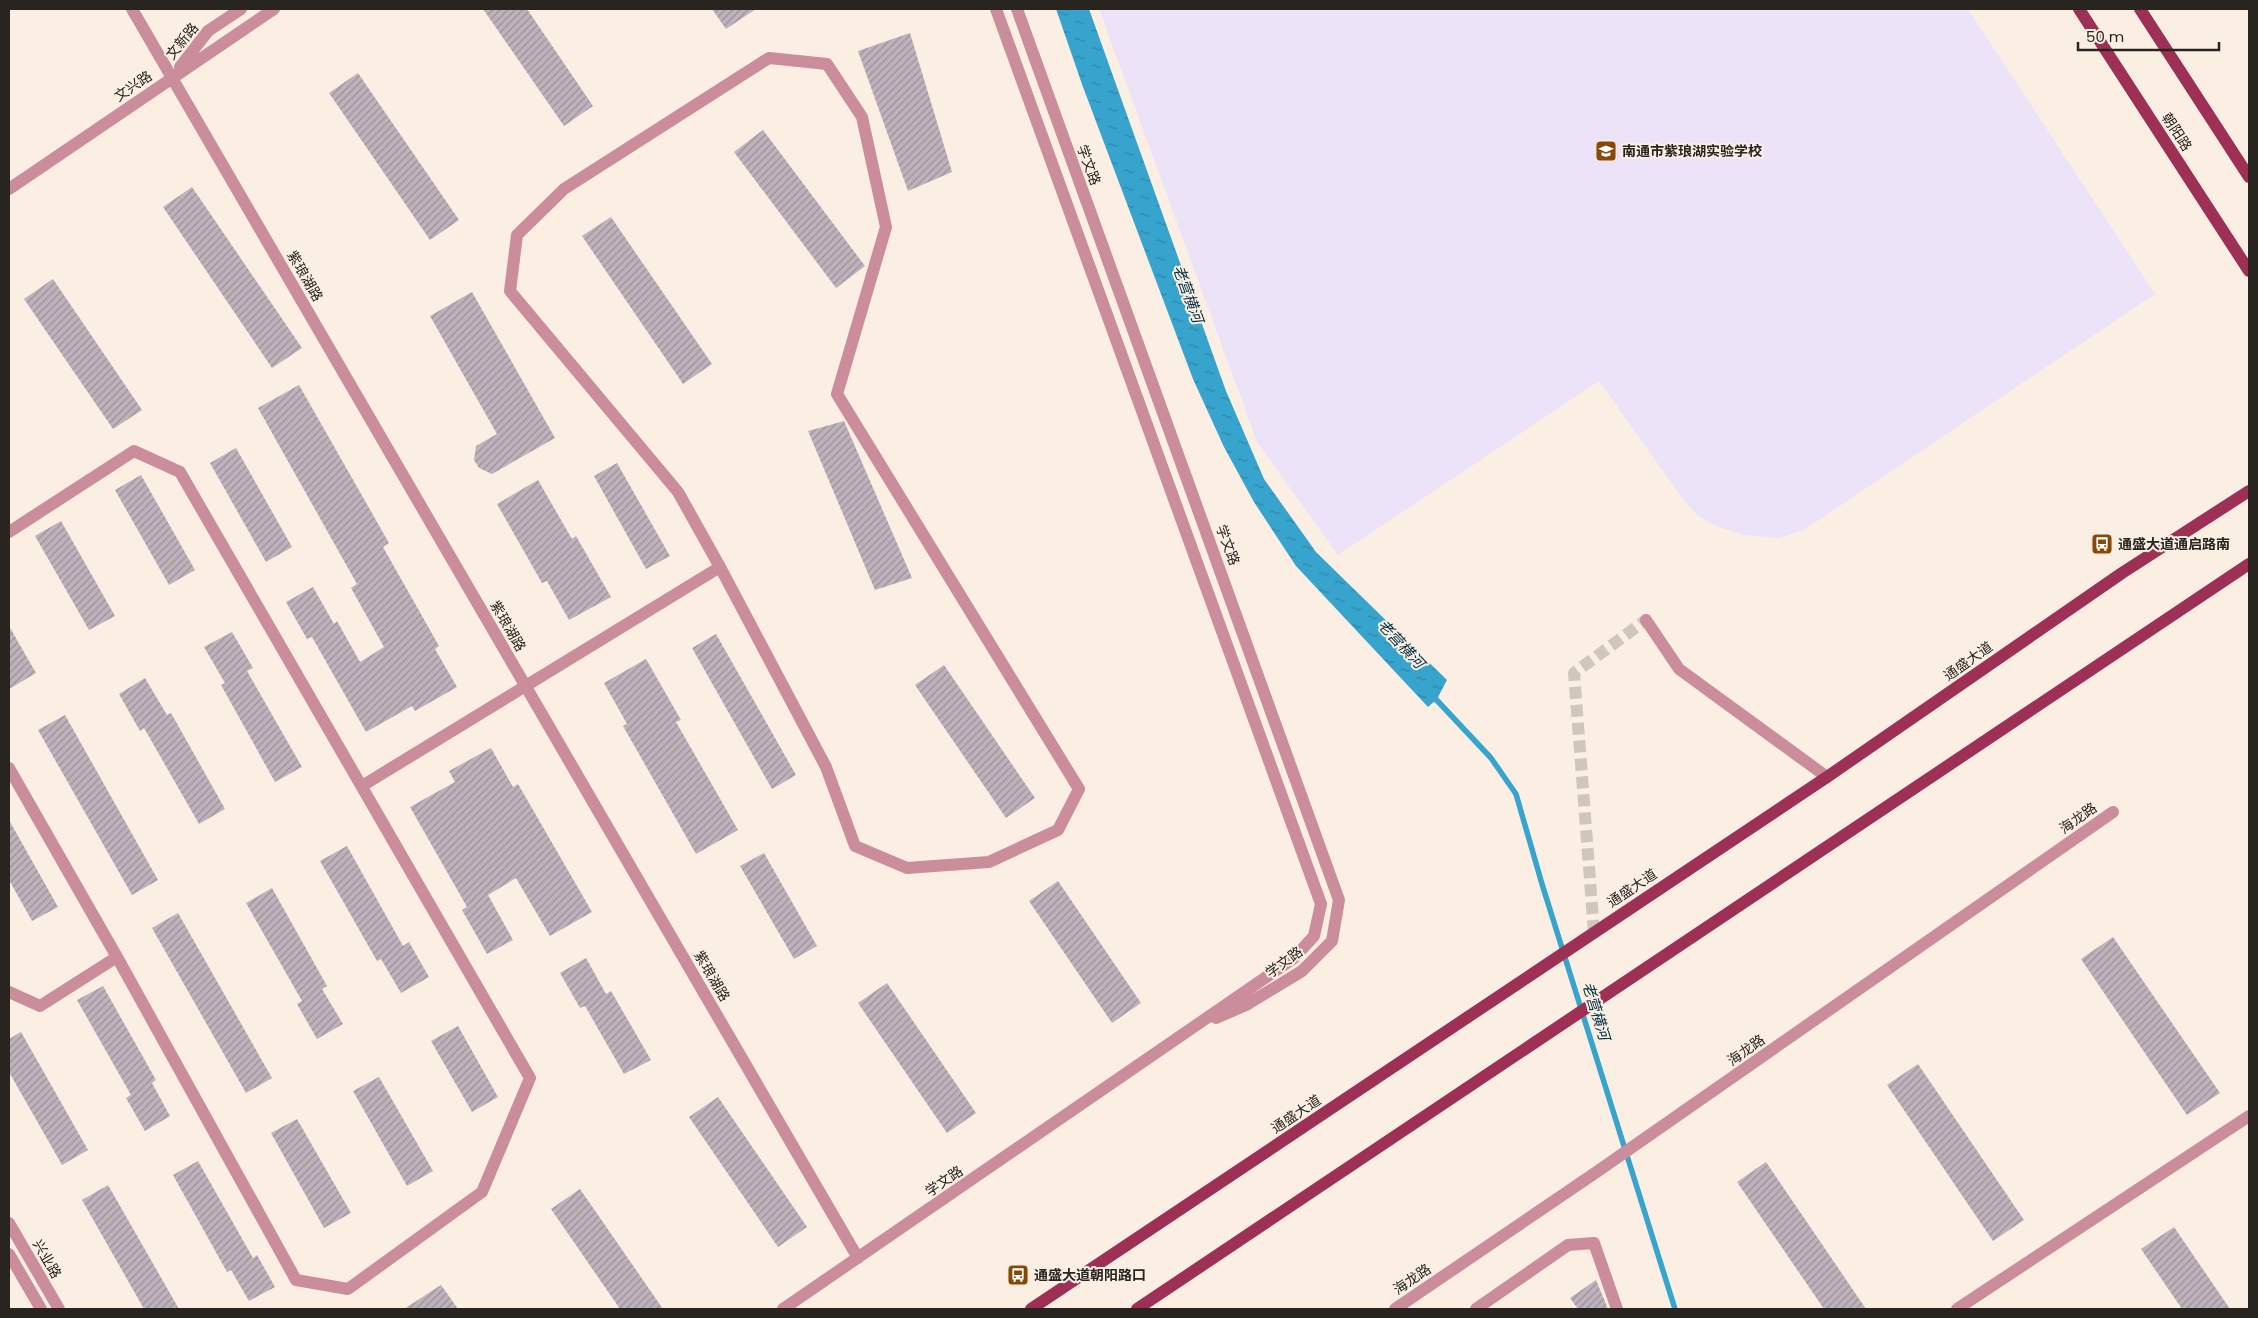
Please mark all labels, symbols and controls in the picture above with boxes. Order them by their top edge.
street label: 文新路 [161,18,203,64]
scale bar [2078,20,2219,52]
text: 50 m [2086,26,2124,47]
street label: 文兴路 [110,66,156,106]
street label: 朝阳路 [2157,109,2197,155]
school or university icon: 南通市紫琅湖实验学校 [1594,139,1618,163]
place label: 南通市紫琅湖实验学校 [1622,141,1762,161]
street label: 学文路 [1072,142,1106,188]
street label: 紫琅湖路 [282,247,328,305]
water label: 老营横河 [1168,262,1210,328]
street label: 学文路 [1211,522,1245,568]
bus stop icon: 通盛大道通启路南 [2090,532,2114,556]
place label: 通盛大道通启路南 [2118,534,2230,554]
street label: 紫琅湖路 [485,597,531,655]
water label: 老营横河 [1373,615,1432,675]
street label: 通盛大道 [1939,637,1997,685]
street label: 海龙路 [2055,798,2101,838]
street label: 通盛大道 [1603,864,1661,912]
street label: 学文路 [1261,942,1307,982]
street label: 紫琅湖路 [689,947,735,1005]
water label: 老营横河 [1578,979,1616,1045]
street label: 海龙路 [1723,1030,1769,1070]
street label: 通盛大道 [1267,1090,1325,1138]
street label: 学文路 [921,1161,967,1201]
street label: 兴业路 [28,1236,66,1282]
street label: 海龙路 [1389,1259,1435,1299]
bus stop icon: 通盛大道朝阳路口 [1006,1263,1030,1287]
place label: 通盛大道朝阳路口 [1034,1265,1146,1285]

